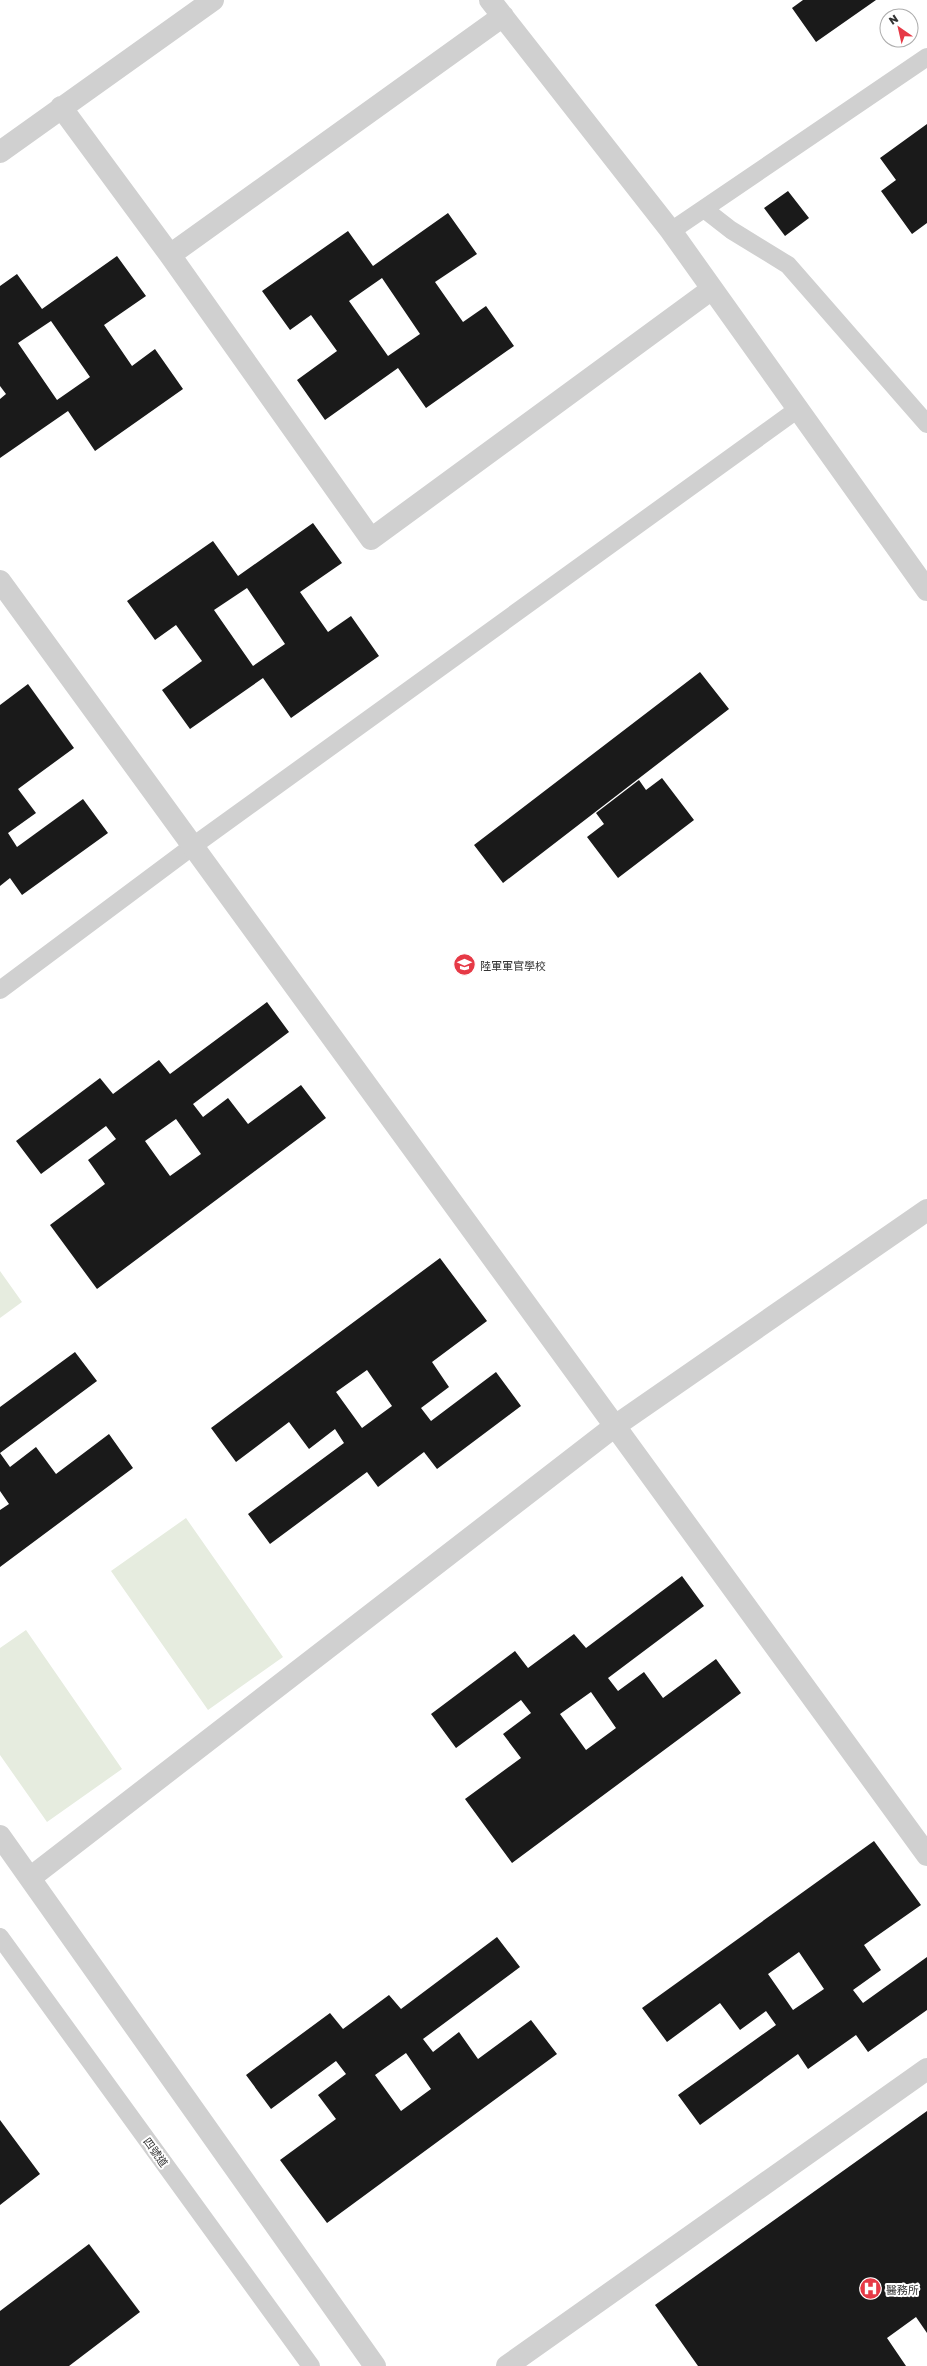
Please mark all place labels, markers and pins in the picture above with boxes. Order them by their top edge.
school or university icon: 陸軍軍官學校 [451,952,477,978]
place label: 陸軍軍官學校 [480,959,546,972]
hospital icon: 醫務所 [858,2276,884,2302]
place label: 醫務所 [886,2283,919,2296]

